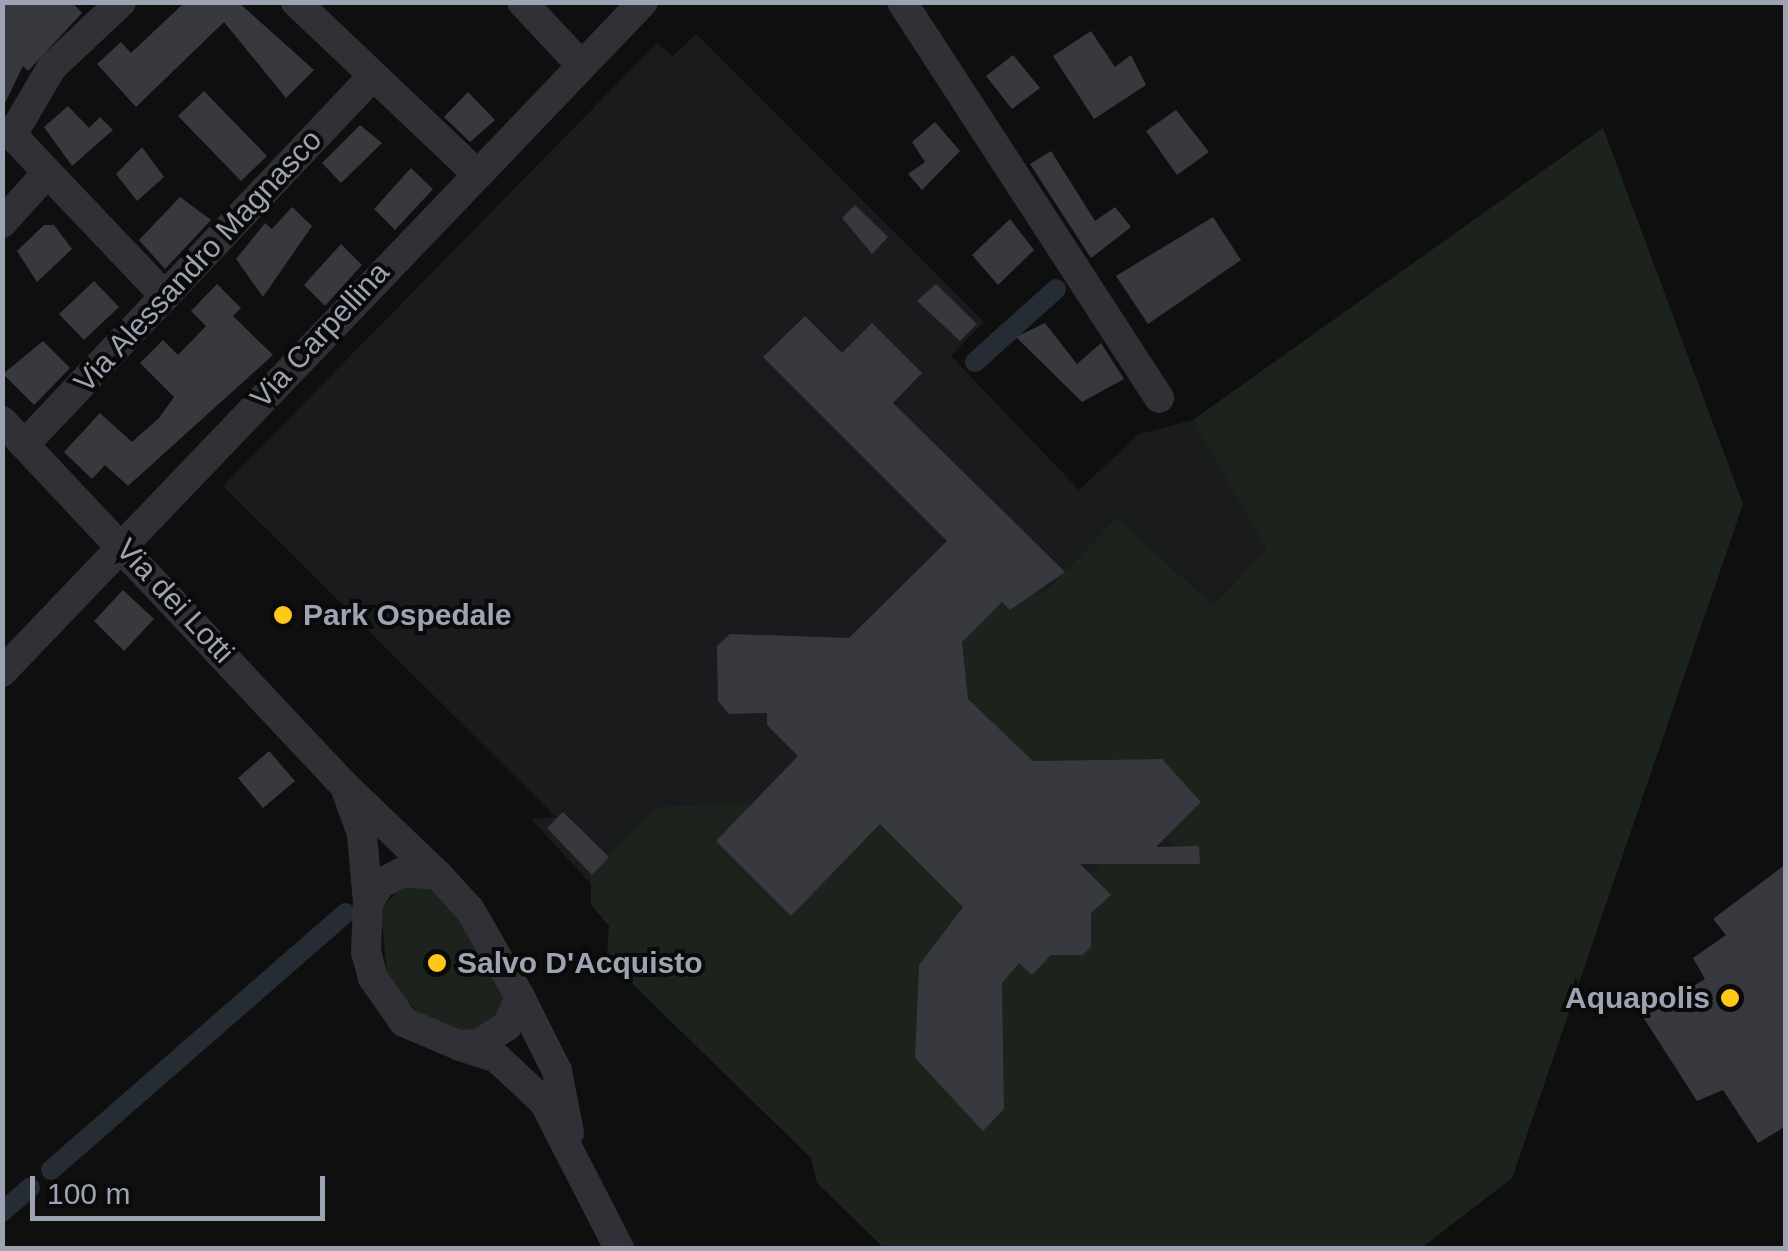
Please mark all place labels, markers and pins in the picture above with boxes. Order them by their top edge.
place label: Park Ospedale [303,597,511,633]
marker: Park Ospedale [272,604,294,626]
place label: Salvo D'Acquisto [457,945,703,981]
marker: Salvo D'Acquisto [426,952,448,974]
place label: Aquapolis [1565,980,1710,1016]
marker: Aquapolis [1719,987,1741,1009]

